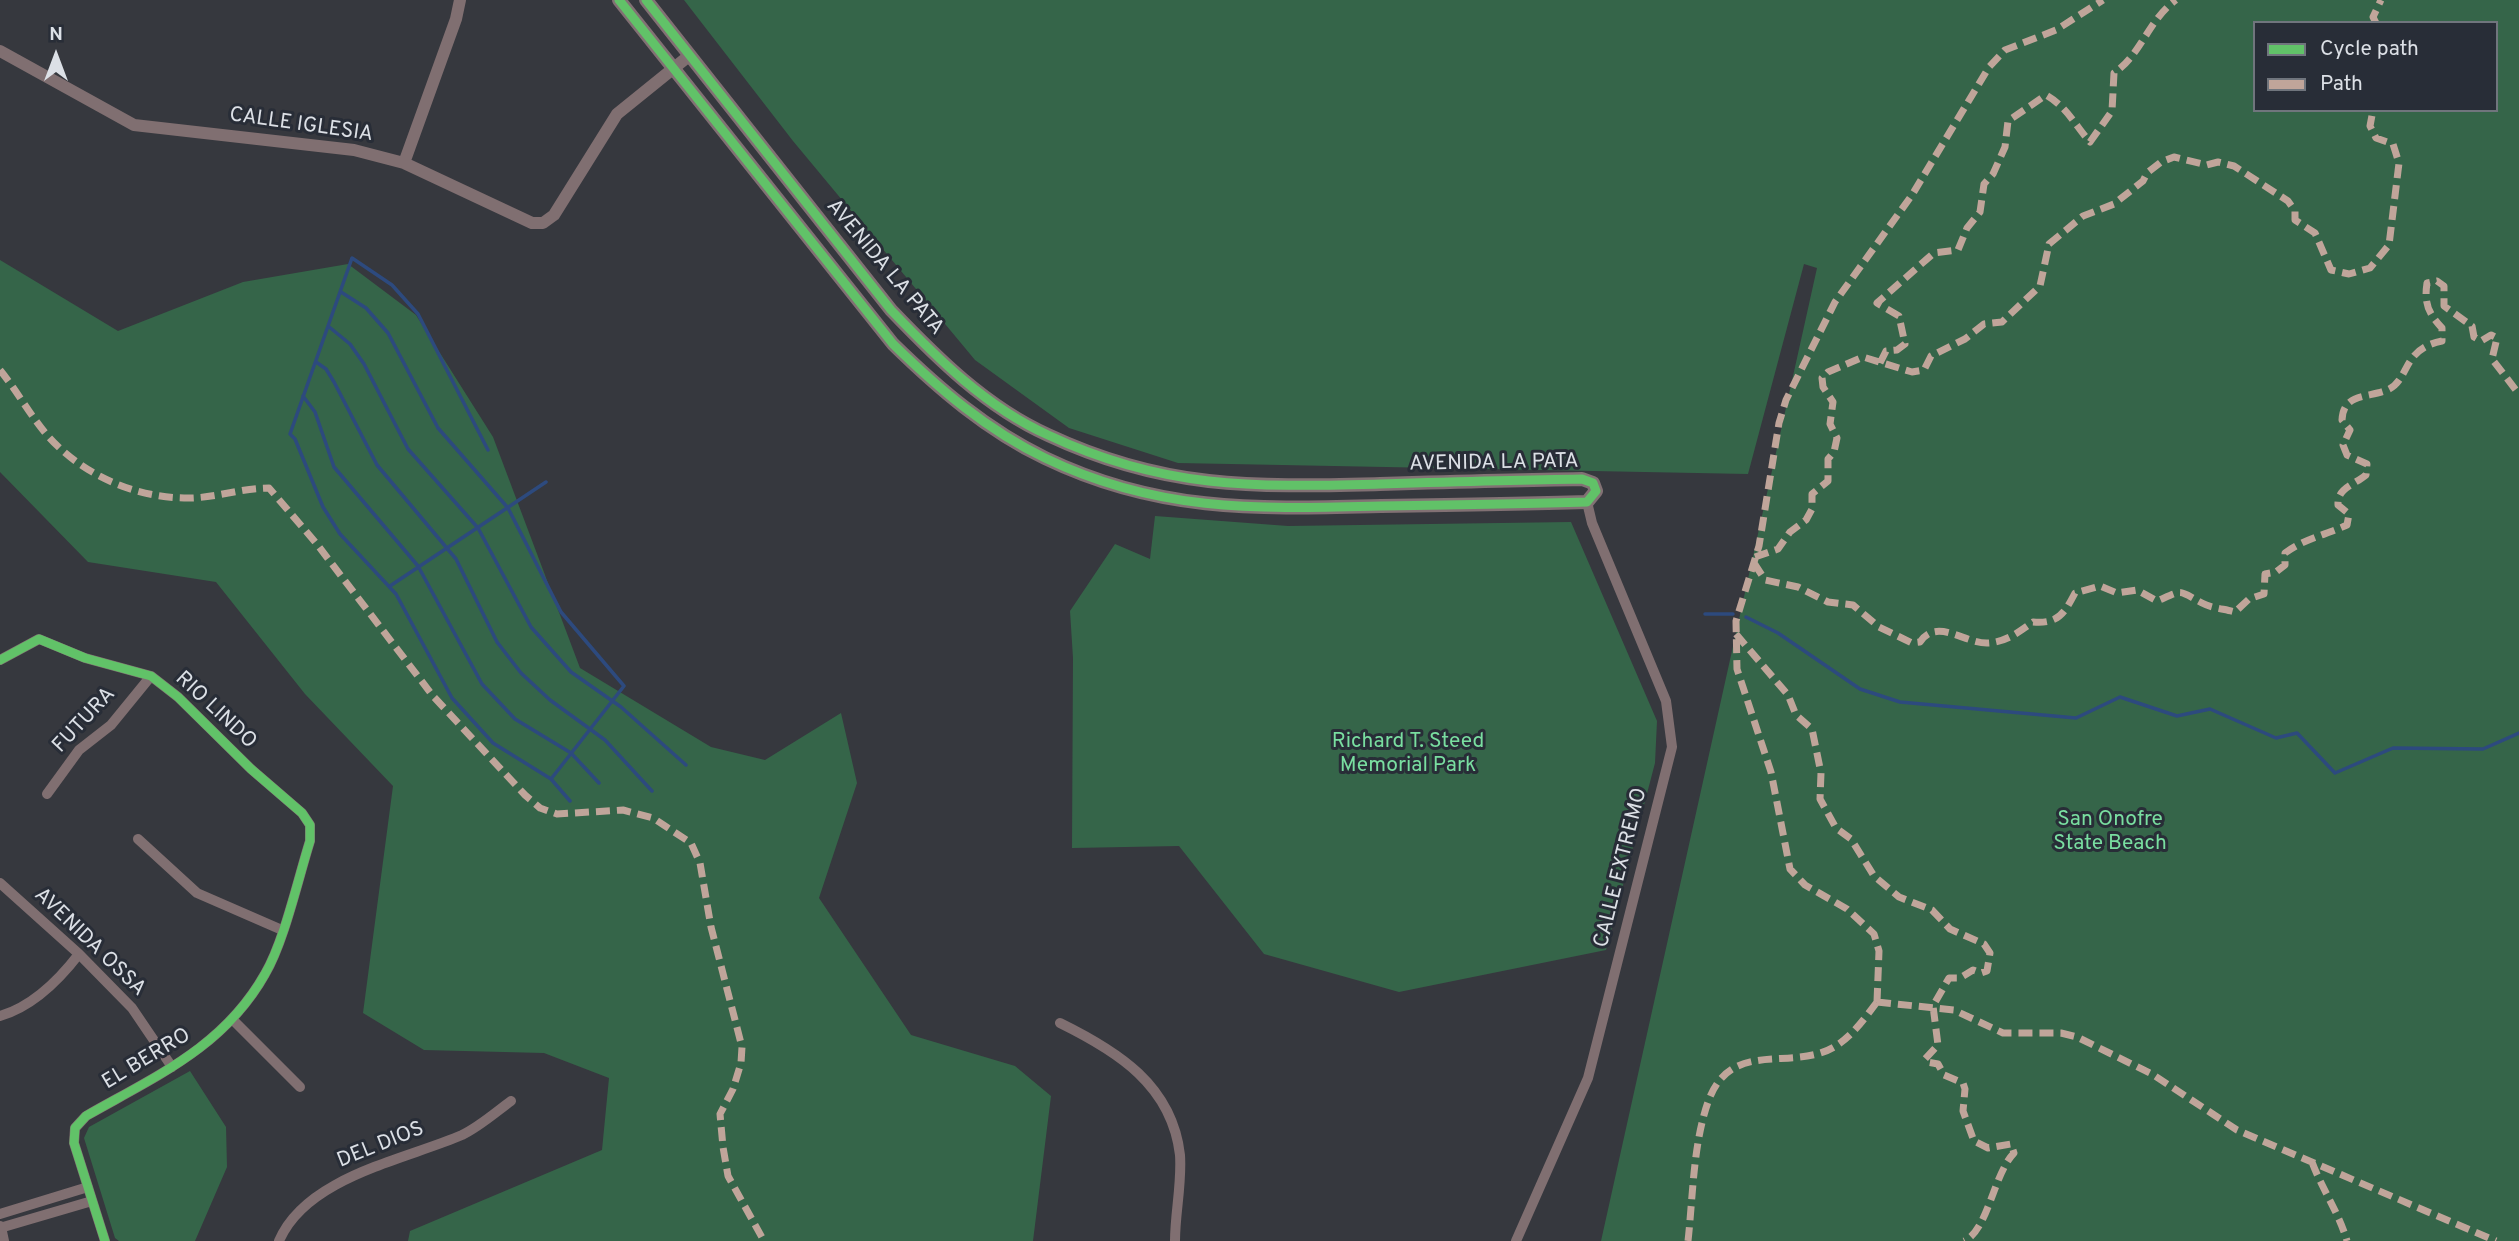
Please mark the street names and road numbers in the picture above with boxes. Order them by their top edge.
street label: CALLE IGLESIA [228,103,374,149]
street label: AVENIDA LA PATA [820,195,948,341]
street label: AVENIDA LA PATA [1409,450,1579,478]
street label: RIO LINDO [169,667,261,755]
street label: FUTURA [48,683,122,759]
street label: CALLE EXTREMO [1590,785,1654,951]
street label: AVENIDA OSSA [28,883,150,1003]
street label: EL BERRO [98,1024,196,1096]
street label: DEL DIOS [334,1117,428,1175]

